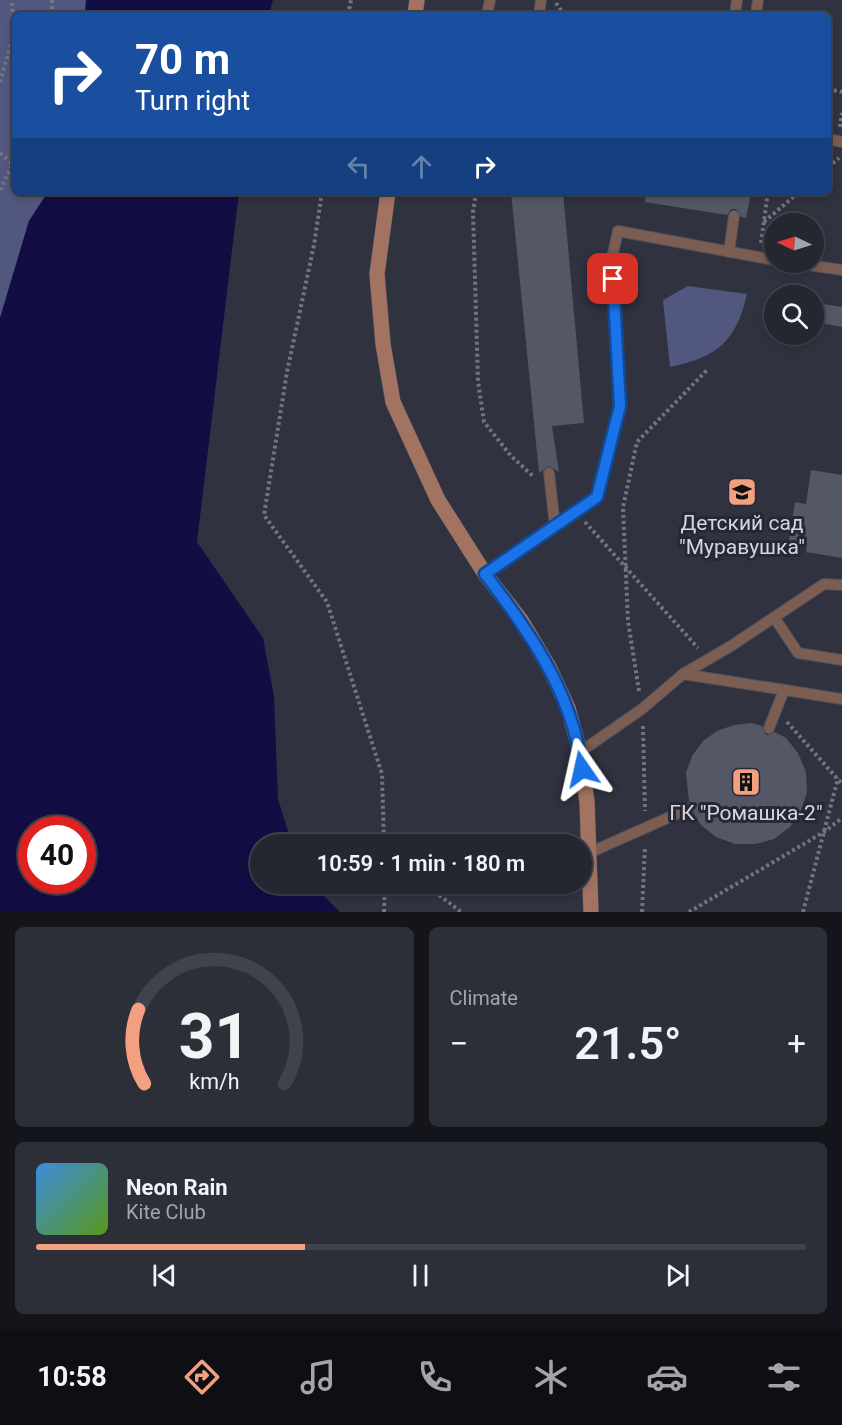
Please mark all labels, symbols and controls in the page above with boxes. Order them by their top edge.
text: 70 m [135,35,230,84]
icon: right [36,36,114,114]
text: Turn right [135,85,250,117]
icon: left [342,150,375,183]
icon: ahead [405,150,438,183]
icon: right [468,150,501,183]
north arrow [764,213,824,273]
map controls [764,213,824,345]
pin [587,253,638,304]
icon: arrive [596,262,629,295]
button: search [764,285,824,345]
school or university icon: Детский сад "Муравушка" [726,476,758,508]
place label: Детский сад "Муравушка" [679,511,805,559]
position arrow [550,737,614,801]
building icon: ГК "Ромашка-2" [730,766,762,798]
place label: ГК "Ромашка-2" [669,801,823,825]
speed limit sign: 40 [18,816,96,894]
text: 10:59 · 1 min · 180 m [317,851,525,876]
text: Climate [450,986,518,1010]
text: 31 [178,1000,250,1073]
text: 21.5° [574,1017,681,1070]
text: − [450,1024,468,1063]
text: + [787,1024,806,1063]
text: km/h [189,1069,239,1094]
text: Neon Rain [126,1175,228,1200]
text: Kite Club [126,1200,206,1224]
icon: previous [148,1259,181,1292]
icon: pause [404,1259,437,1292]
icon: next [661,1259,694,1292]
icon: directions [181,1356,223,1398]
icon: music [297,1356,339,1398]
icon: phone [414,1356,456,1398]
icon: climate [530,1356,572,1398]
icon: car [646,1356,688,1398]
icon: filters [763,1356,805,1398]
text: 10:58 [37,1361,107,1393]

